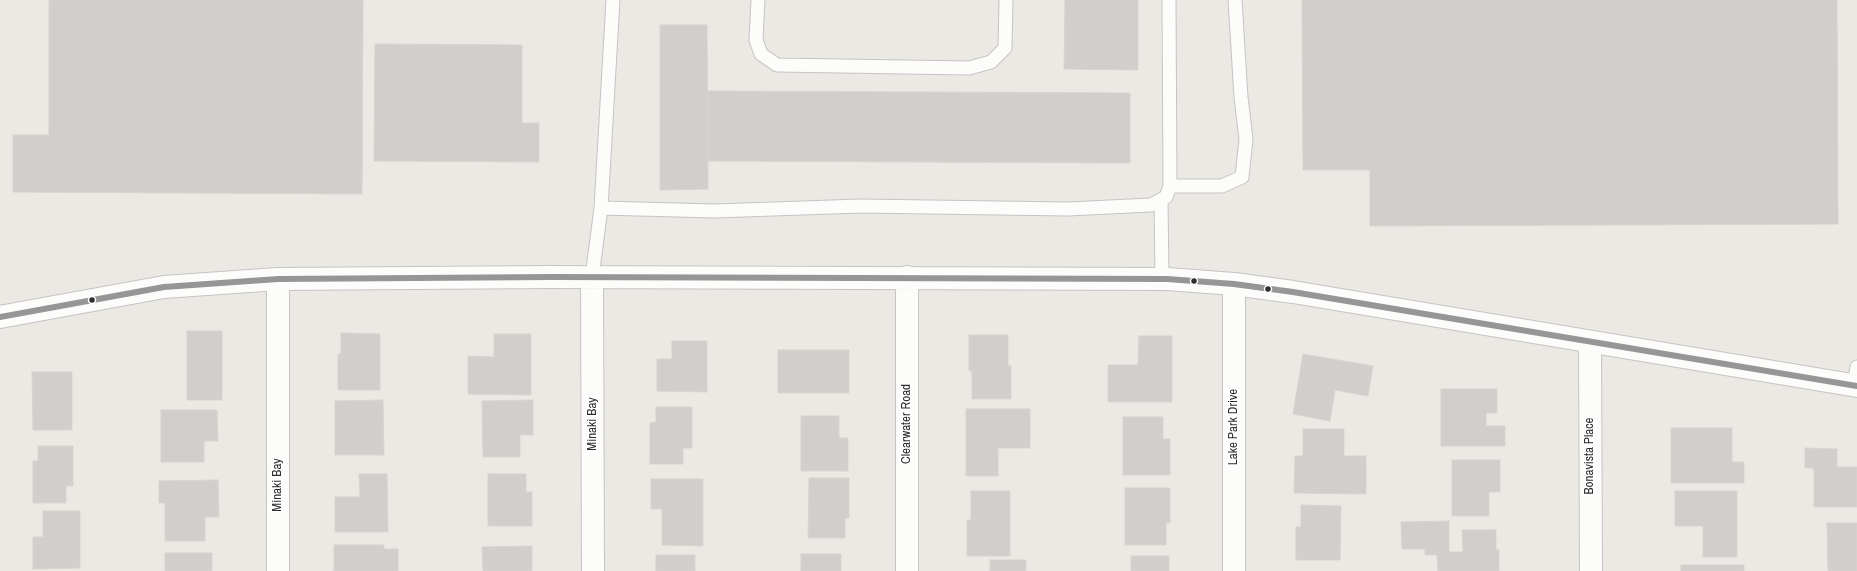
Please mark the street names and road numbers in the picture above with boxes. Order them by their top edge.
street label: Clearwater Road [899,384,915,464]
street label: Lake Park Drive [1226,389,1242,465]
street label: Minaki Bay [585,397,601,451]
street label: Bonavista Place [1582,417,1598,495]
street label: Minaki Bay [270,458,286,512]

